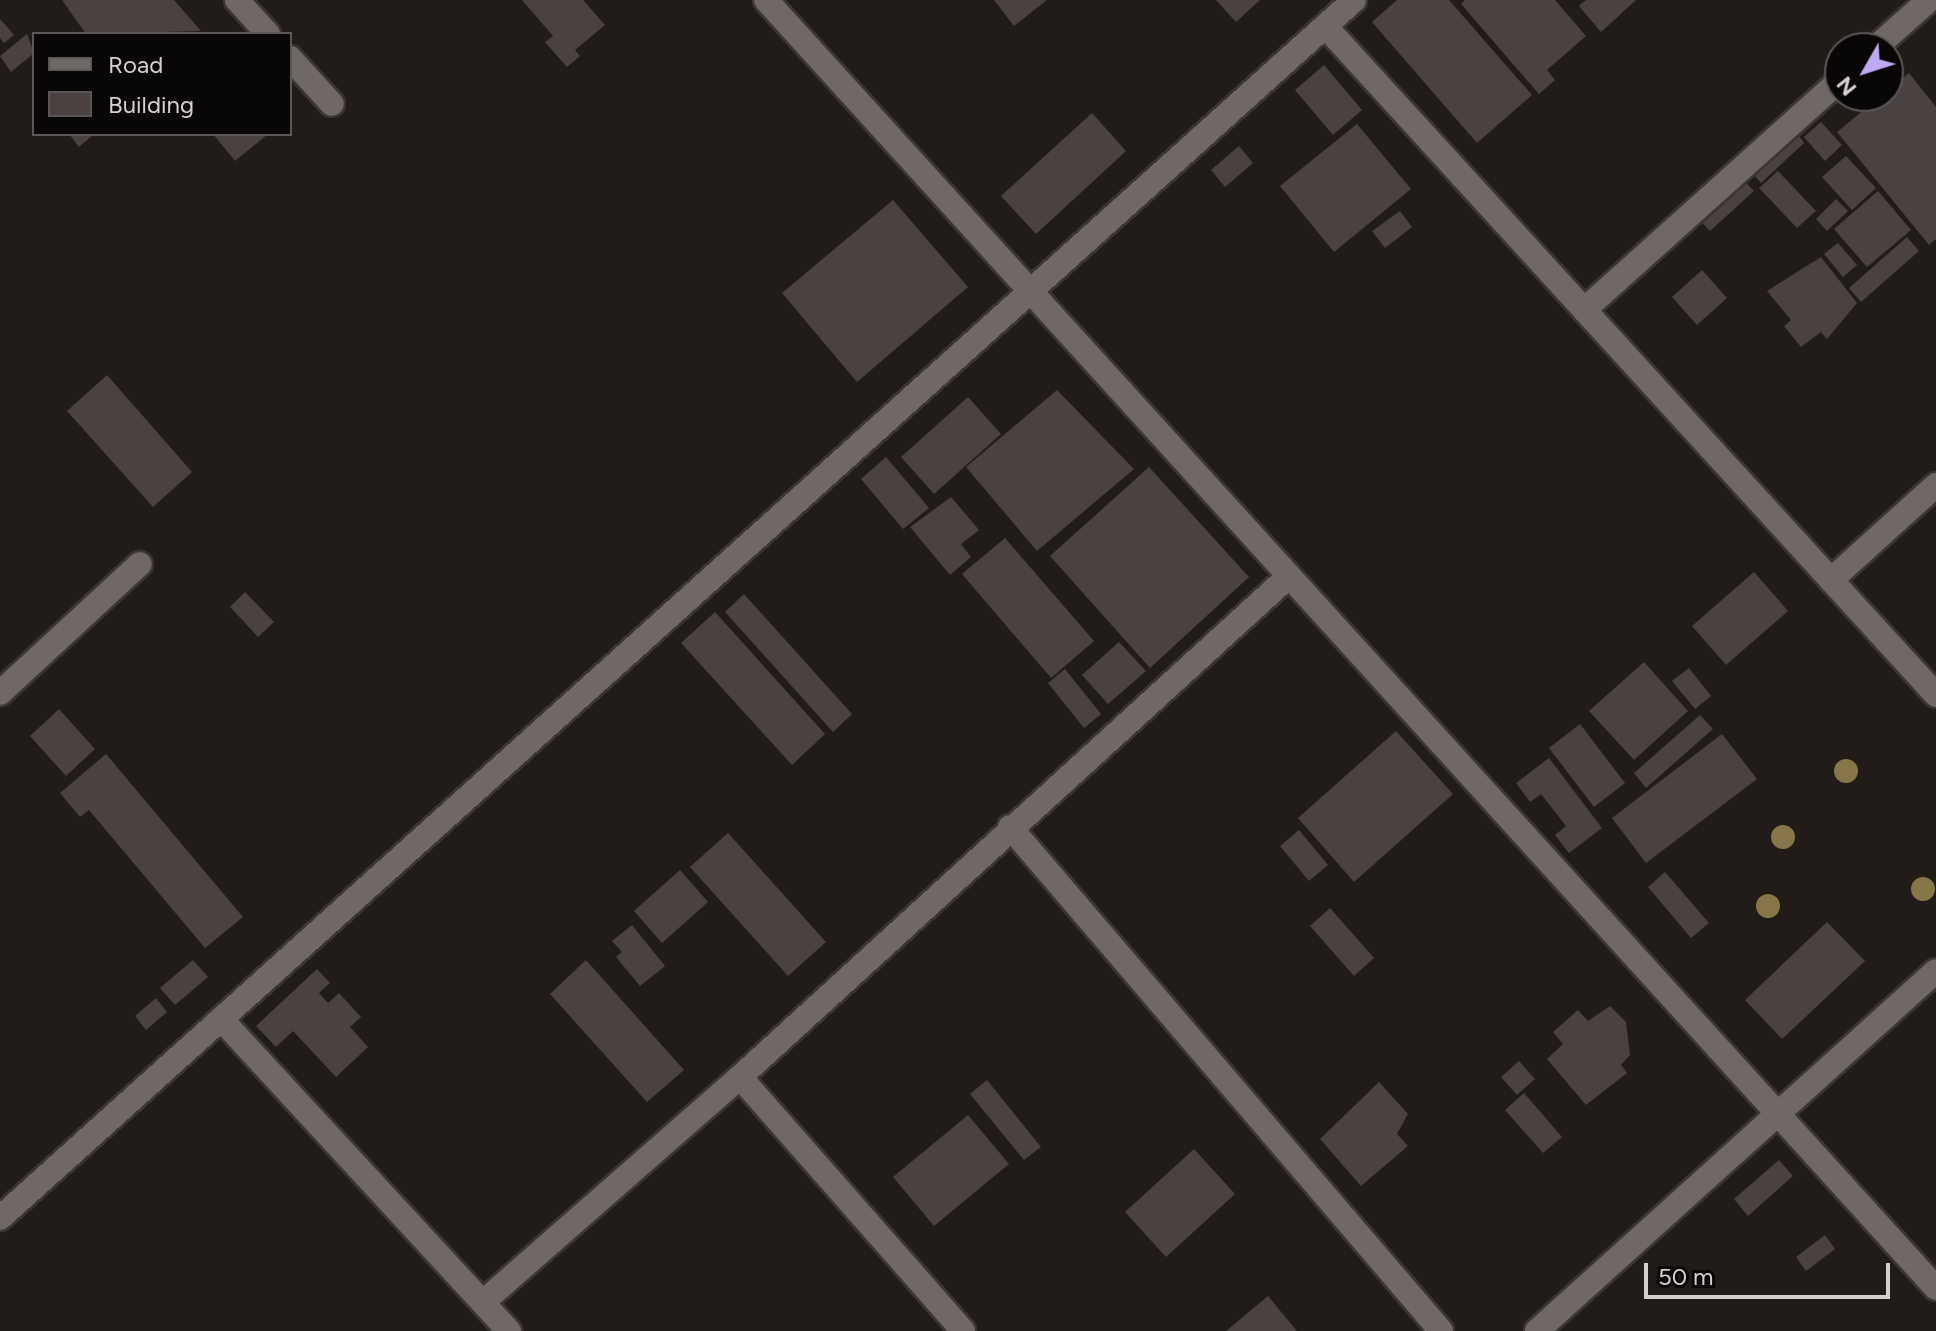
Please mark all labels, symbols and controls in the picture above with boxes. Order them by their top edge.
legend [32,32,292,136]
north arrow [1824,32,1904,112]
text: Road [108,50,163,79]
text: N [1831,71,1862,101]
text: Building [108,90,194,119]
scale bar [1648,1247,1894,1297]
text: 50 m [1658,1262,1714,1291]

